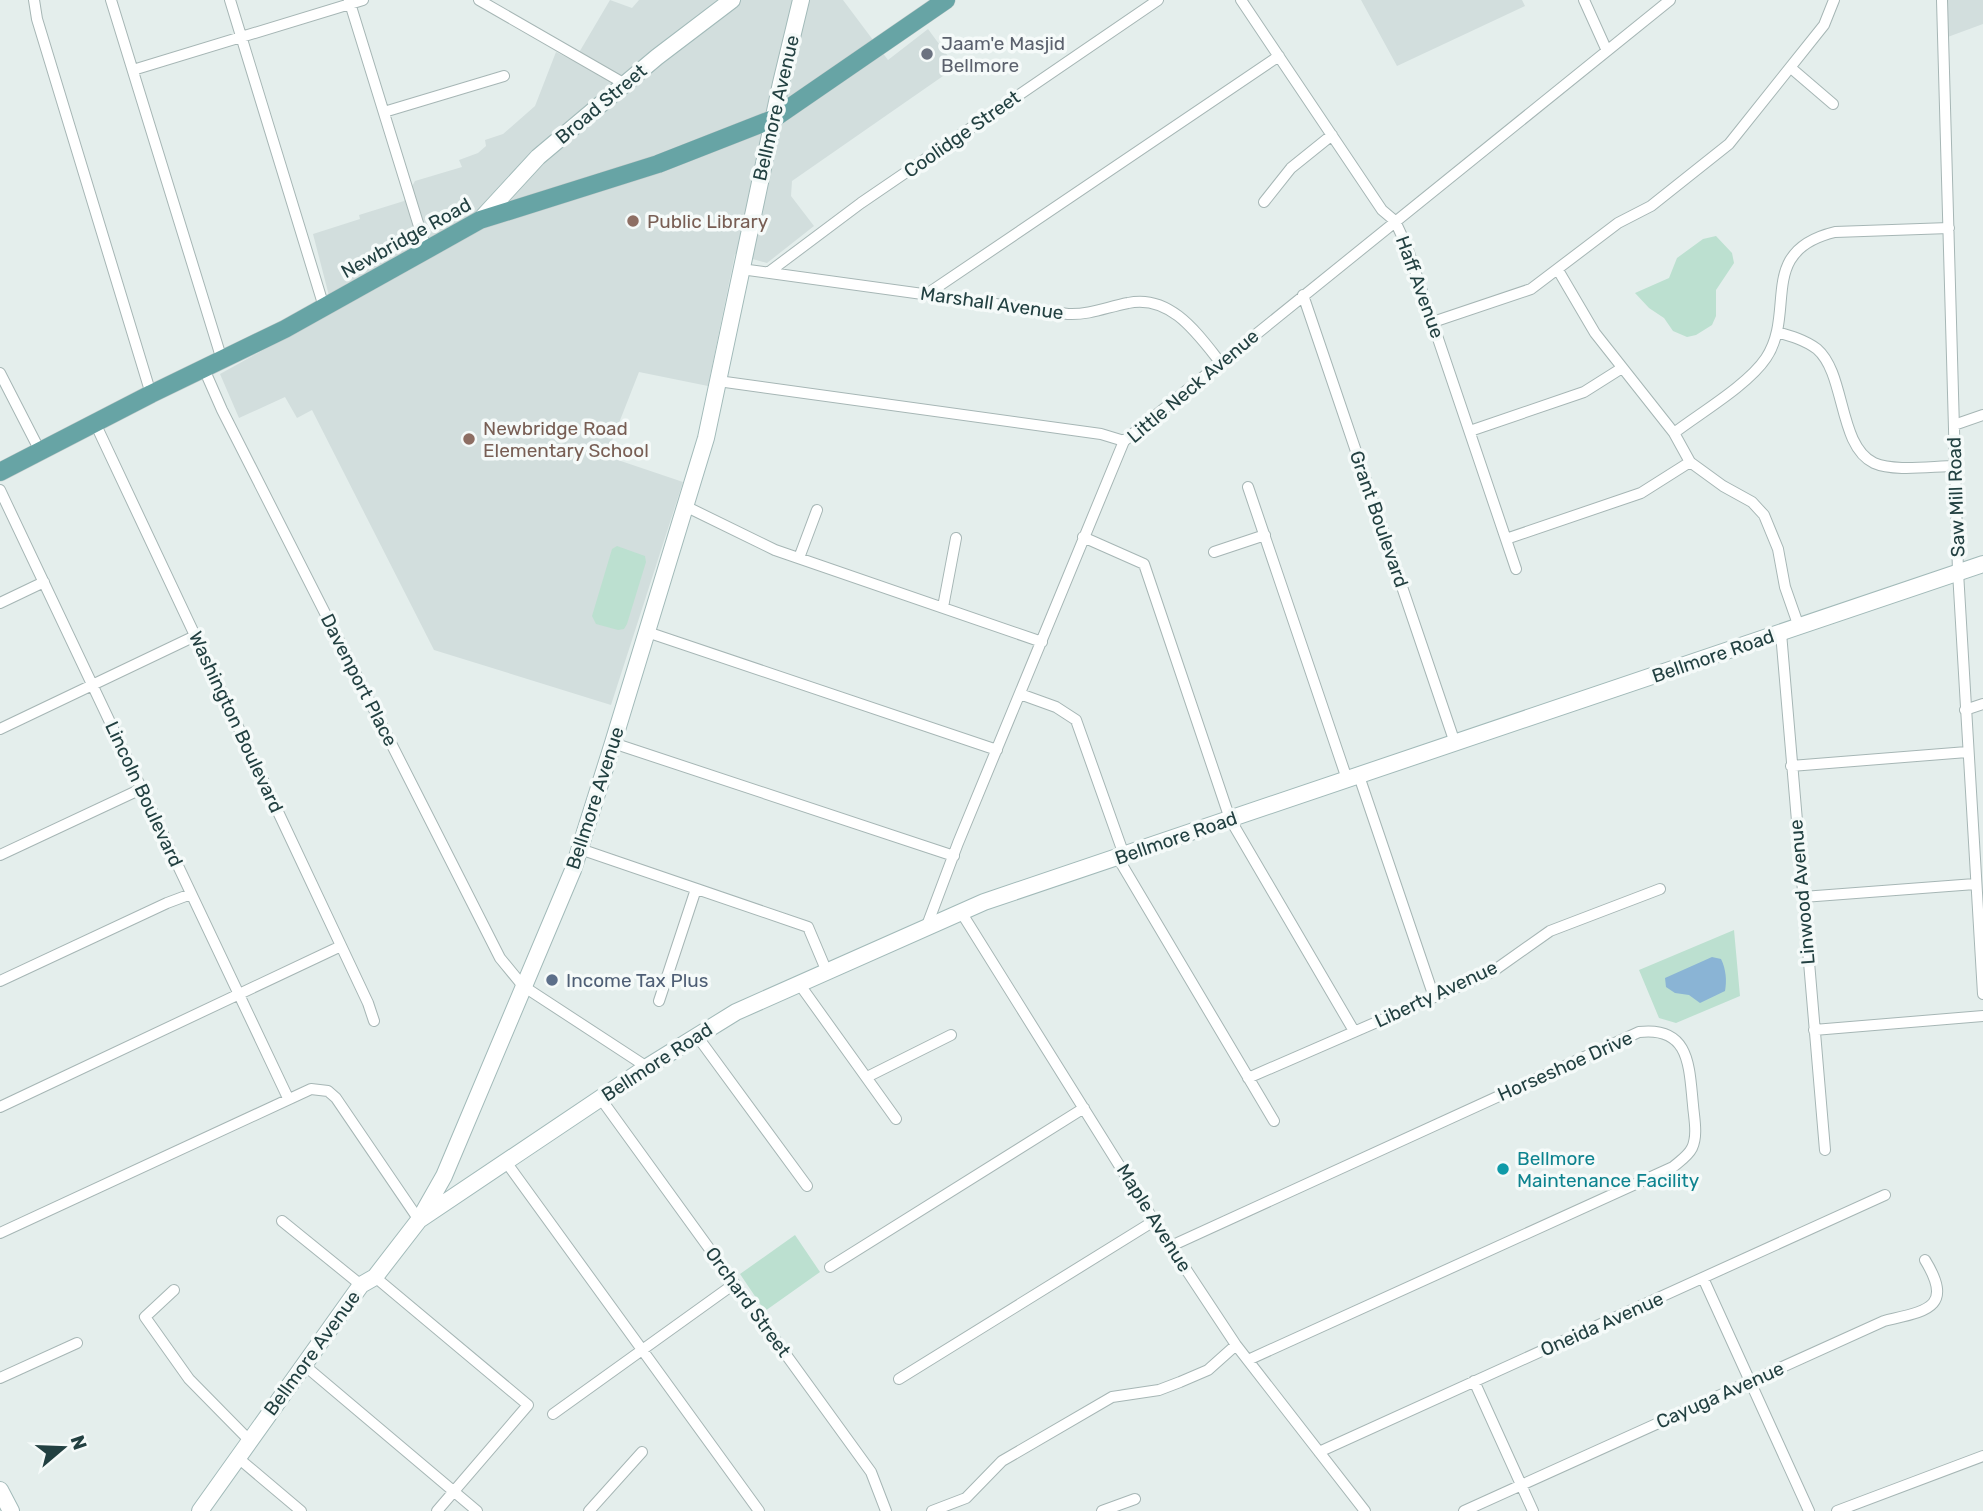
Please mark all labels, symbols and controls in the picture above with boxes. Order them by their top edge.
place label: Jaam'e Masjid Bellmore [941,32,1065,77]
street label: Bellmore Avenue [748,33,804,183]
marker: Jaam'e Masjid Bellmore [919,46,935,62]
street label: Broad Street [551,59,652,149]
street label: Coolidge Street [899,85,1025,183]
street label: Newbridge Road [337,193,475,283]
place label: Public Library [647,210,768,233]
marker: Public Library [625,213,641,229]
street label: Haff Avenue [1391,233,1449,341]
street label: Marshall Avenue [919,282,1065,324]
street label: Little Neck Avenue [1123,324,1263,448]
place label: Newbridge Road Elementary School [483,417,649,462]
marker: Newbridge Road Elementary School [461,431,477,447]
street label: Saw Mill Road [1942,436,1970,558]
street label: Grant Boulevard [1345,448,1413,590]
street label: Davenport Place [316,610,402,750]
street label: Bellmore Road [1649,624,1777,688]
street label: Washington Boulevard [184,628,288,816]
street label: Lincoln Boulevard [100,718,188,870]
street label: Bellmore Avenue [561,724,629,872]
street label: Bellmore Road [1112,806,1240,870]
street label: Linwood Avenue [1784,819,1820,965]
street label: Liberty Avenue [1371,956,1501,1032]
place label: Income Tax Plus [566,969,708,992]
marker: Income Tax Plus [544,972,560,988]
street label: Bellmore Road [597,1018,717,1106]
street label: Horseshoe Drive [1494,1026,1636,1106]
place label: Bellmore Maintenance Facility [1517,1147,1699,1192]
street label: Maple Avenue [1112,1160,1196,1276]
marker: Bellmore Maintenance Facility [1495,1161,1511,1177]
street label: Orchard Street [700,1243,796,1362]
street label: Bellmore Avenue [259,1286,365,1420]
street label: Oneida Avenue [1537,1287,1667,1361]
street label: Cayuga Avenue [1653,1357,1787,1433]
north arrow [28,1413,98,1483]
text: N [66,1432,92,1453]

